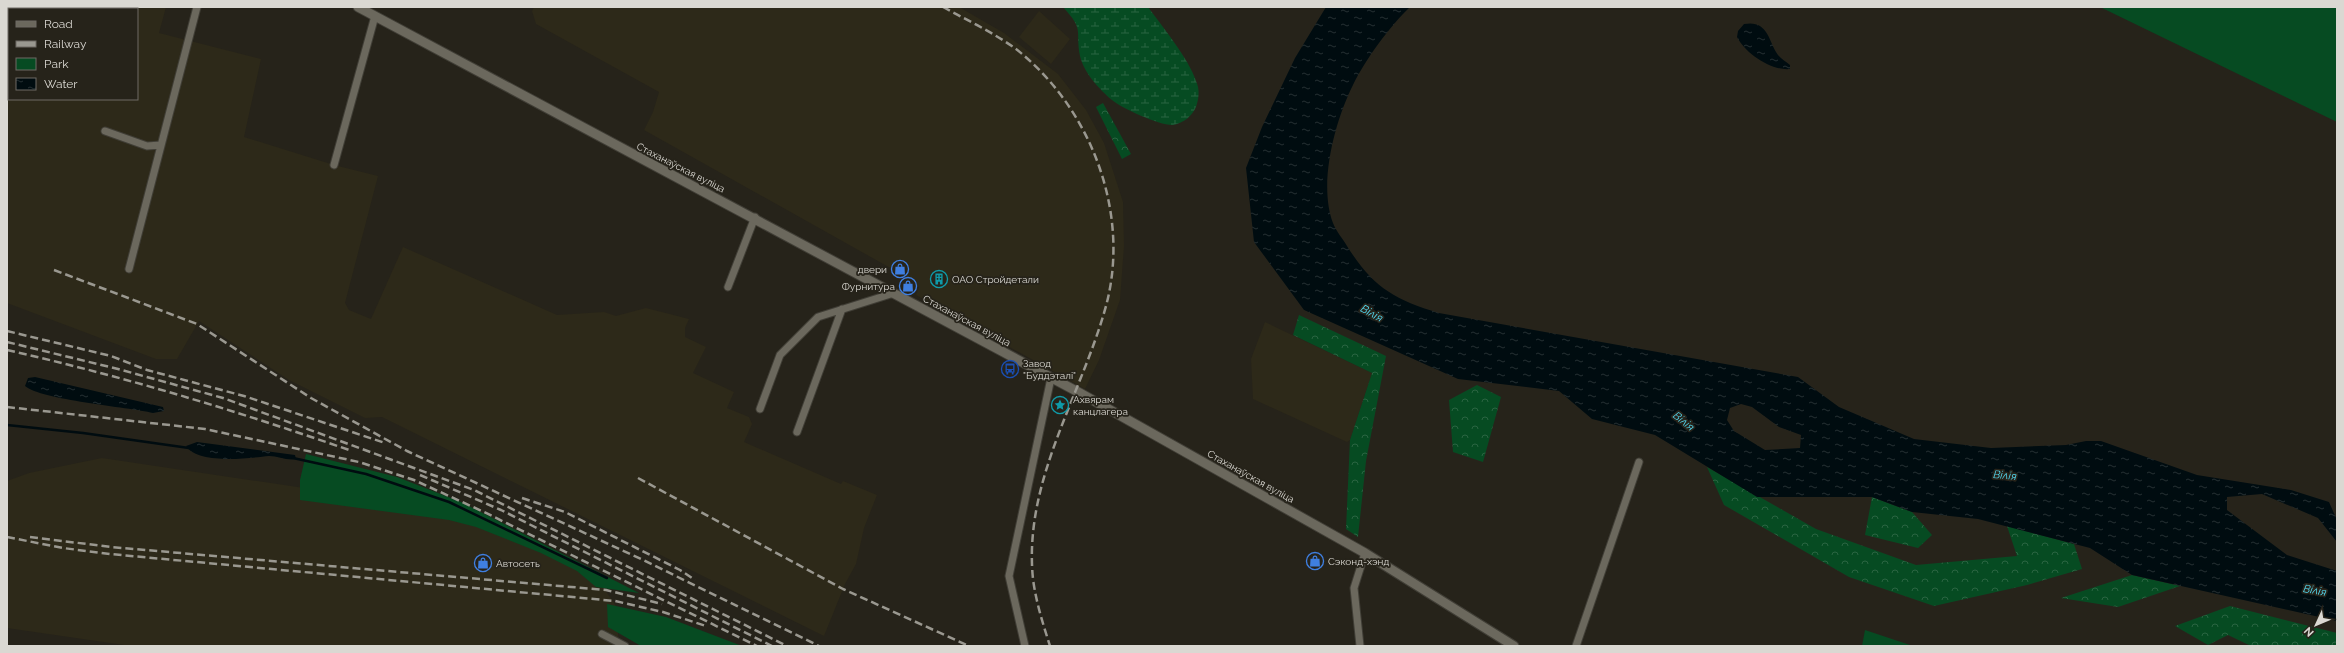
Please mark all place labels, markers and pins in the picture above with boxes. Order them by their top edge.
shop icon: двери [890,259,910,279]
place label: двери [858,264,887,275]
building icon: ОАО Стройдетали [929,269,949,289]
place label: ОАО Стройдетали [952,274,1039,285]
shop icon: Фурнитура [898,276,918,296]
place label: Фурнитура [842,281,895,292]
place label: Завод "Буддэталі" [1023,358,1076,381]
bus stop icon: Завод "Буддэталі" [1000,359,1020,379]
place label: Ахвярам канцлагера [1073,394,1128,417]
place icon: Ахвярам канцлагера [1050,395,1070,415]
shop icon: Сэконд-хэнд [1305,551,1325,571]
shop icon: Автосеть [473,553,493,573]
place label: Сэконд-хэнд [1328,556,1389,567]
place label: Автосеть [496,558,540,569]

